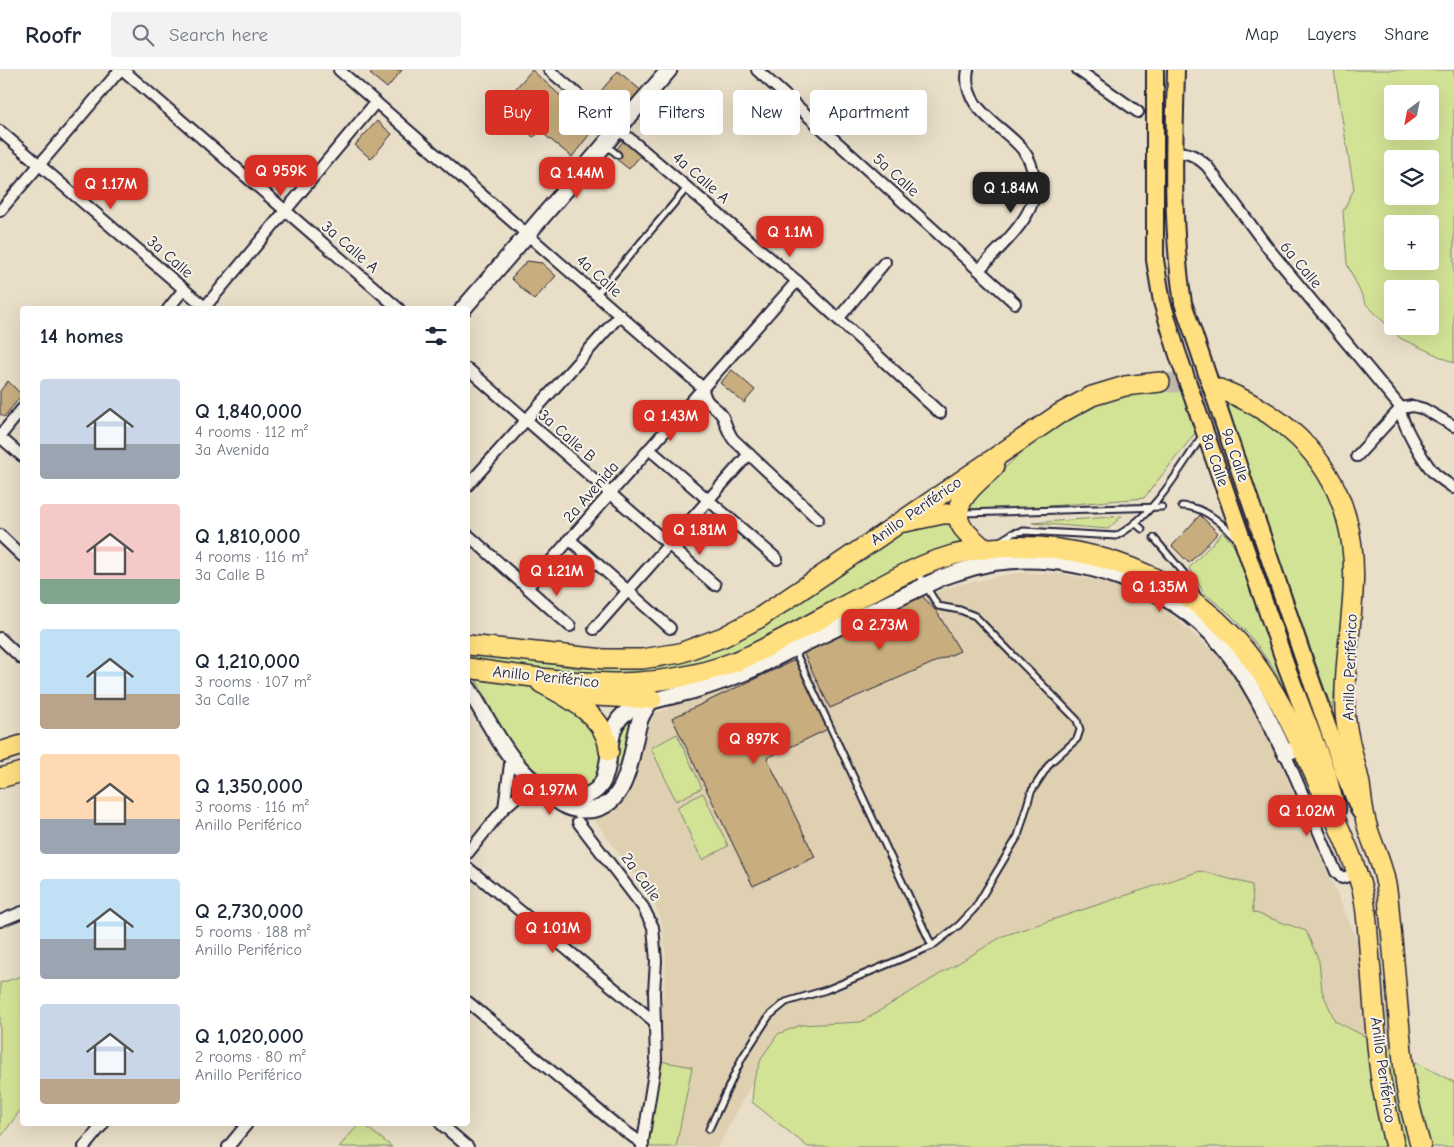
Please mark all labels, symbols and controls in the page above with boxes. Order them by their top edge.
search box [111,12,461,57]
text: Roofr [25,21,81,49]
icon: search [129,21,157,49]
text: Search here [169,24,268,46]
text: Map [1245,24,1279,45]
text: Layers [1307,24,1356,45]
text: Share [1384,24,1429,45]
north arrow [1384,85,1439,140]
map controls [1384,85,1439,335]
chip: Buy [485,90,549,135]
chip: Rent [559,90,630,135]
chip: Filters [640,90,723,135]
chip: New [733,90,800,135]
chip: Apartment [810,90,927,135]
street label: 4a Calle A [669,149,733,207]
street label: 5a Calle [869,150,923,200]
button: layers [1384,150,1439,205]
pin: Q 959K [240,154,322,197]
pin: Q 1.44M [531,156,623,199]
text: Q 959K [255,162,307,180]
text: Q 1.44M [550,164,604,182]
pin: Q 1.17M [65,168,157,210]
pin: Q 1.84M [965,172,1057,214]
text: Q 1.17M [85,175,137,193]
text: Q 1.84M [984,179,1038,197]
button: + [1384,215,1439,270]
pin: Q 1.1M [749,216,831,258]
street label: 3a Calle A [318,217,382,277]
text: Q 1.1M [767,223,813,241]
street label: 3a Calle [143,232,197,282]
street label: 6a Calle [1276,238,1326,292]
street label: 4a Calle [573,251,625,301]
button: − [1384,280,1439,335]
icon: filters [422,322,450,350]
text: 14 homes [40,324,123,348]
icon: home [80,399,140,459]
text: Q 1,840,000 [195,399,302,423]
pin: Q 1.43M [625,400,717,442]
street label: 3a Calle B [535,406,599,466]
text: Q 1.43M [644,407,698,425]
text: 4 rooms · 112 m² [195,423,308,441]
street label: 9a Calle [1218,426,1252,484]
street label: 8a Calle [1198,431,1232,489]
text: 3a Avenida [195,441,270,459]
street label: 2a Avenida [560,458,622,526]
street label: Anillo Periférico [867,473,965,549]
pin: Q 1.81M [654,514,746,556]
text: Q 1.81M [673,521,727,539]
icon: home [80,524,140,584]
text: Q 1,810,000 [195,524,300,548]
text: 4 rooms · 116 m² [195,548,308,566]
pin: Q 1.21M [511,554,603,597]
text: Q 1.21M [530,562,584,580]
text: 3a Calle B [195,566,265,584]
pin: Q 1.35M [1114,570,1206,613]
text: Q 1.35M [1132,578,1188,596]
pin: Q 2.73M [834,608,926,651]
street label: Anillo Periférico [1339,613,1361,721]
text: Q 2.73M [852,616,908,634]
icon: home [80,649,140,709]
text: Q 1,210,000 [195,649,300,673]
street label: Anillo Periférico [492,662,600,692]
text: 3 rooms · 107 m² [195,673,311,691]
text: 3a Calle [195,691,250,709]
pin: Q 897K [713,722,795,765]
text: Q 897K [729,730,779,748]
icon: home [80,774,140,834]
text: Q 1,350,000 [195,774,303,798]
pin: Q 1.97M [504,774,596,816]
text: Q 1.97M [523,781,577,799]
pin: Q 1.02M [1261,794,1353,837]
text: 3 rooms · 116 m² [195,798,309,816]
text: Q 1.02M [1279,802,1335,820]
text: Anillo Periférico [195,816,302,834]
street label: 2a Calle [618,849,664,905]
icon: home [80,899,140,959]
text: Q 2,730,000 [195,899,303,923]
pin: Q 1.01M [507,912,599,954]
text: Q 1.01M [526,919,580,937]
text: 5 rooms · 188 m² [195,923,311,941]
text: Anillo Periférico [195,941,302,959]
street label: Anillo Periférico [1367,1016,1399,1124]
icon: home [80,1024,140,1084]
text: Q 1,020,000 [195,1024,304,1048]
text: 2 rooms · 80 m² [195,1048,306,1066]
text: Anillo Periférico [195,1066,302,1084]

